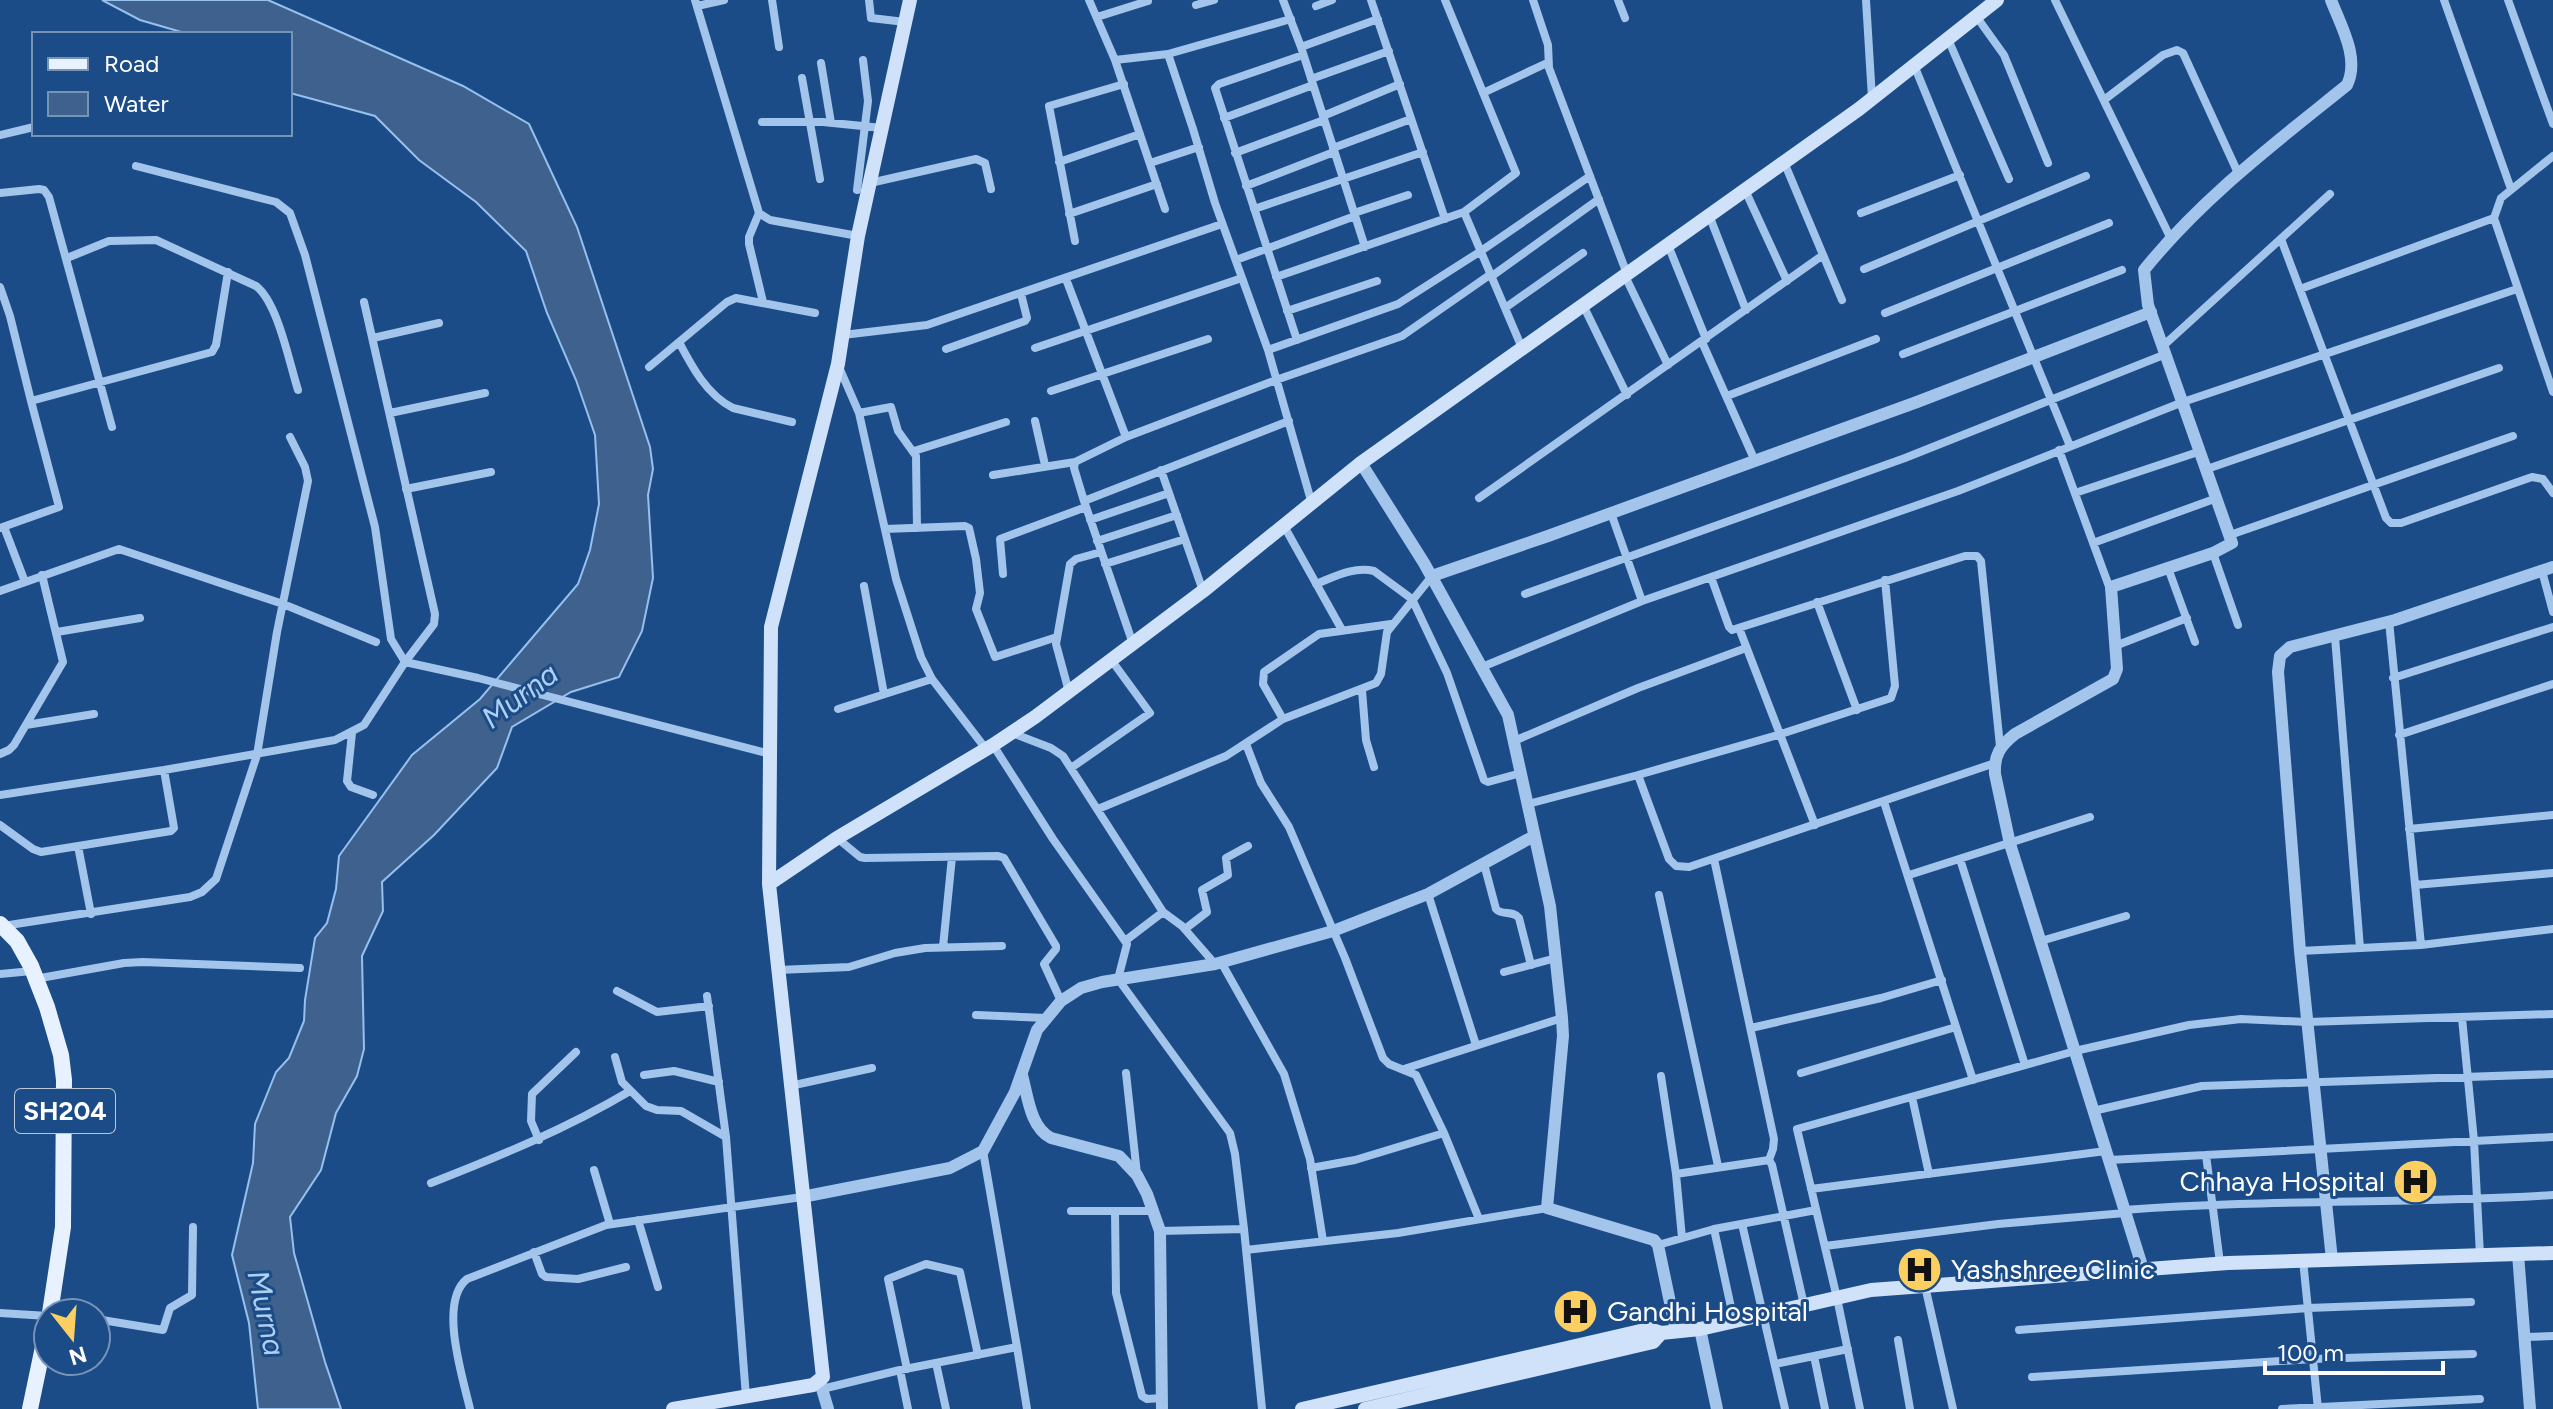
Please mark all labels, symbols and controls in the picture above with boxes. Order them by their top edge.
legend [32,32,292,136]
text: Road [104,49,159,78]
text: Water [104,89,169,118]
water label: Murna [474,655,565,736]
road number: SH204 [15,1089,115,1133]
hospital icon: Chhaya Hospital [2392,1157,2440,1205]
place label: Chhaya Hospital [2180,1164,2385,1198]
hospital icon: Yashshree Clinic [1896,1245,1944,1293]
place label: Yashshree Clinic [1951,1252,2155,1286]
water label: Murna [239,1267,294,1359]
hospital icon: Gandhi Hospital [1552,1287,1600,1335]
place label: Gandhi Hospital [1607,1294,1808,1328]
north arrow [32,1297,112,1377]
scale bar [2265,1325,2443,1375]
text: 100 m [2277,1338,2344,1367]
text: N [66,1340,90,1371]

